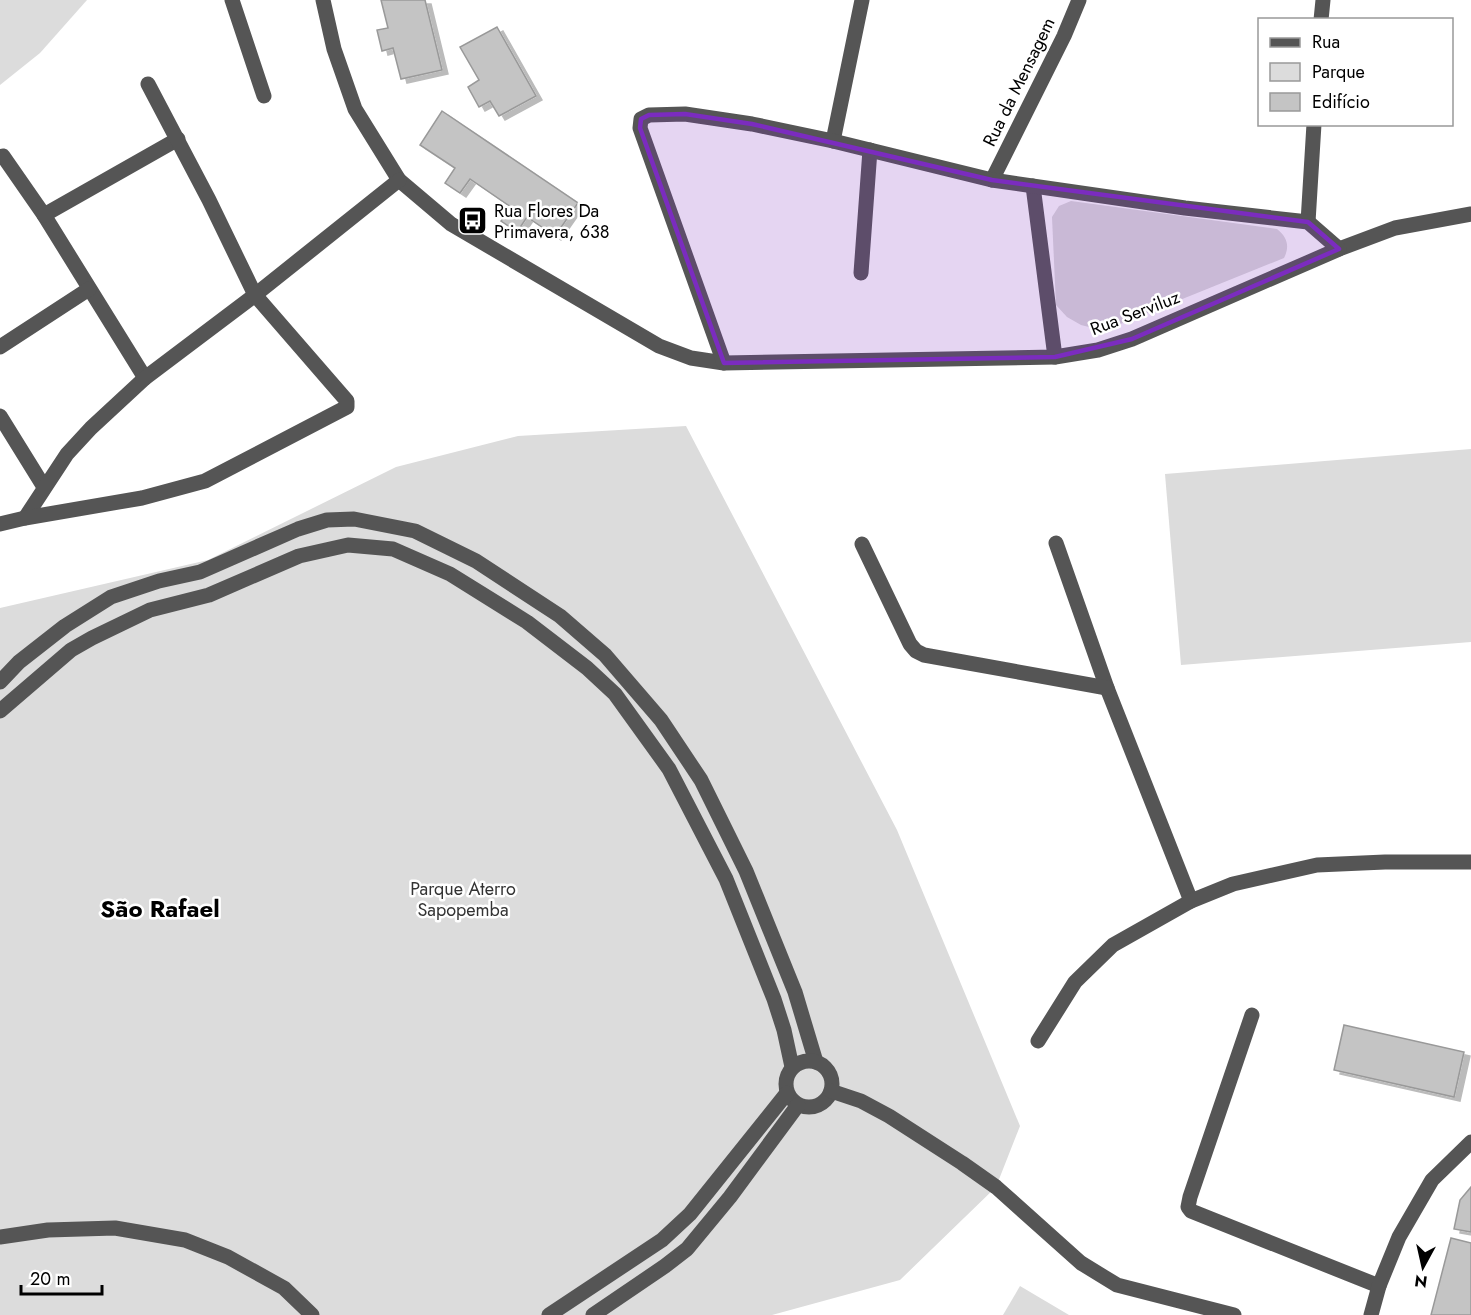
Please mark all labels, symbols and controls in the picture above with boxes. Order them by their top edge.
street label: Rua da Mensagem [976,13,1062,151]
legend [1258,18,1453,126]
text: Rua [1312,29,1340,55]
text: Parque [1312,59,1365,85]
text: Edifício [1312,89,1370,115]
place label: Rua Flores Da Primavera, 638 [494,198,610,245]
bus stop icon: Rua Flores Da Primavera, 638 [457,205,489,237]
street label: Rua Serviluz [1087,284,1184,342]
park label: Parque Aterro Sapopemba [410,876,516,923]
district label: São Rafael [100,891,220,926]
north arrow [1393,1237,1453,1297]
scale bar [21,1258,102,1296]
text: 20 m [30,1266,70,1292]
text: N [1413,1269,1429,1294]

